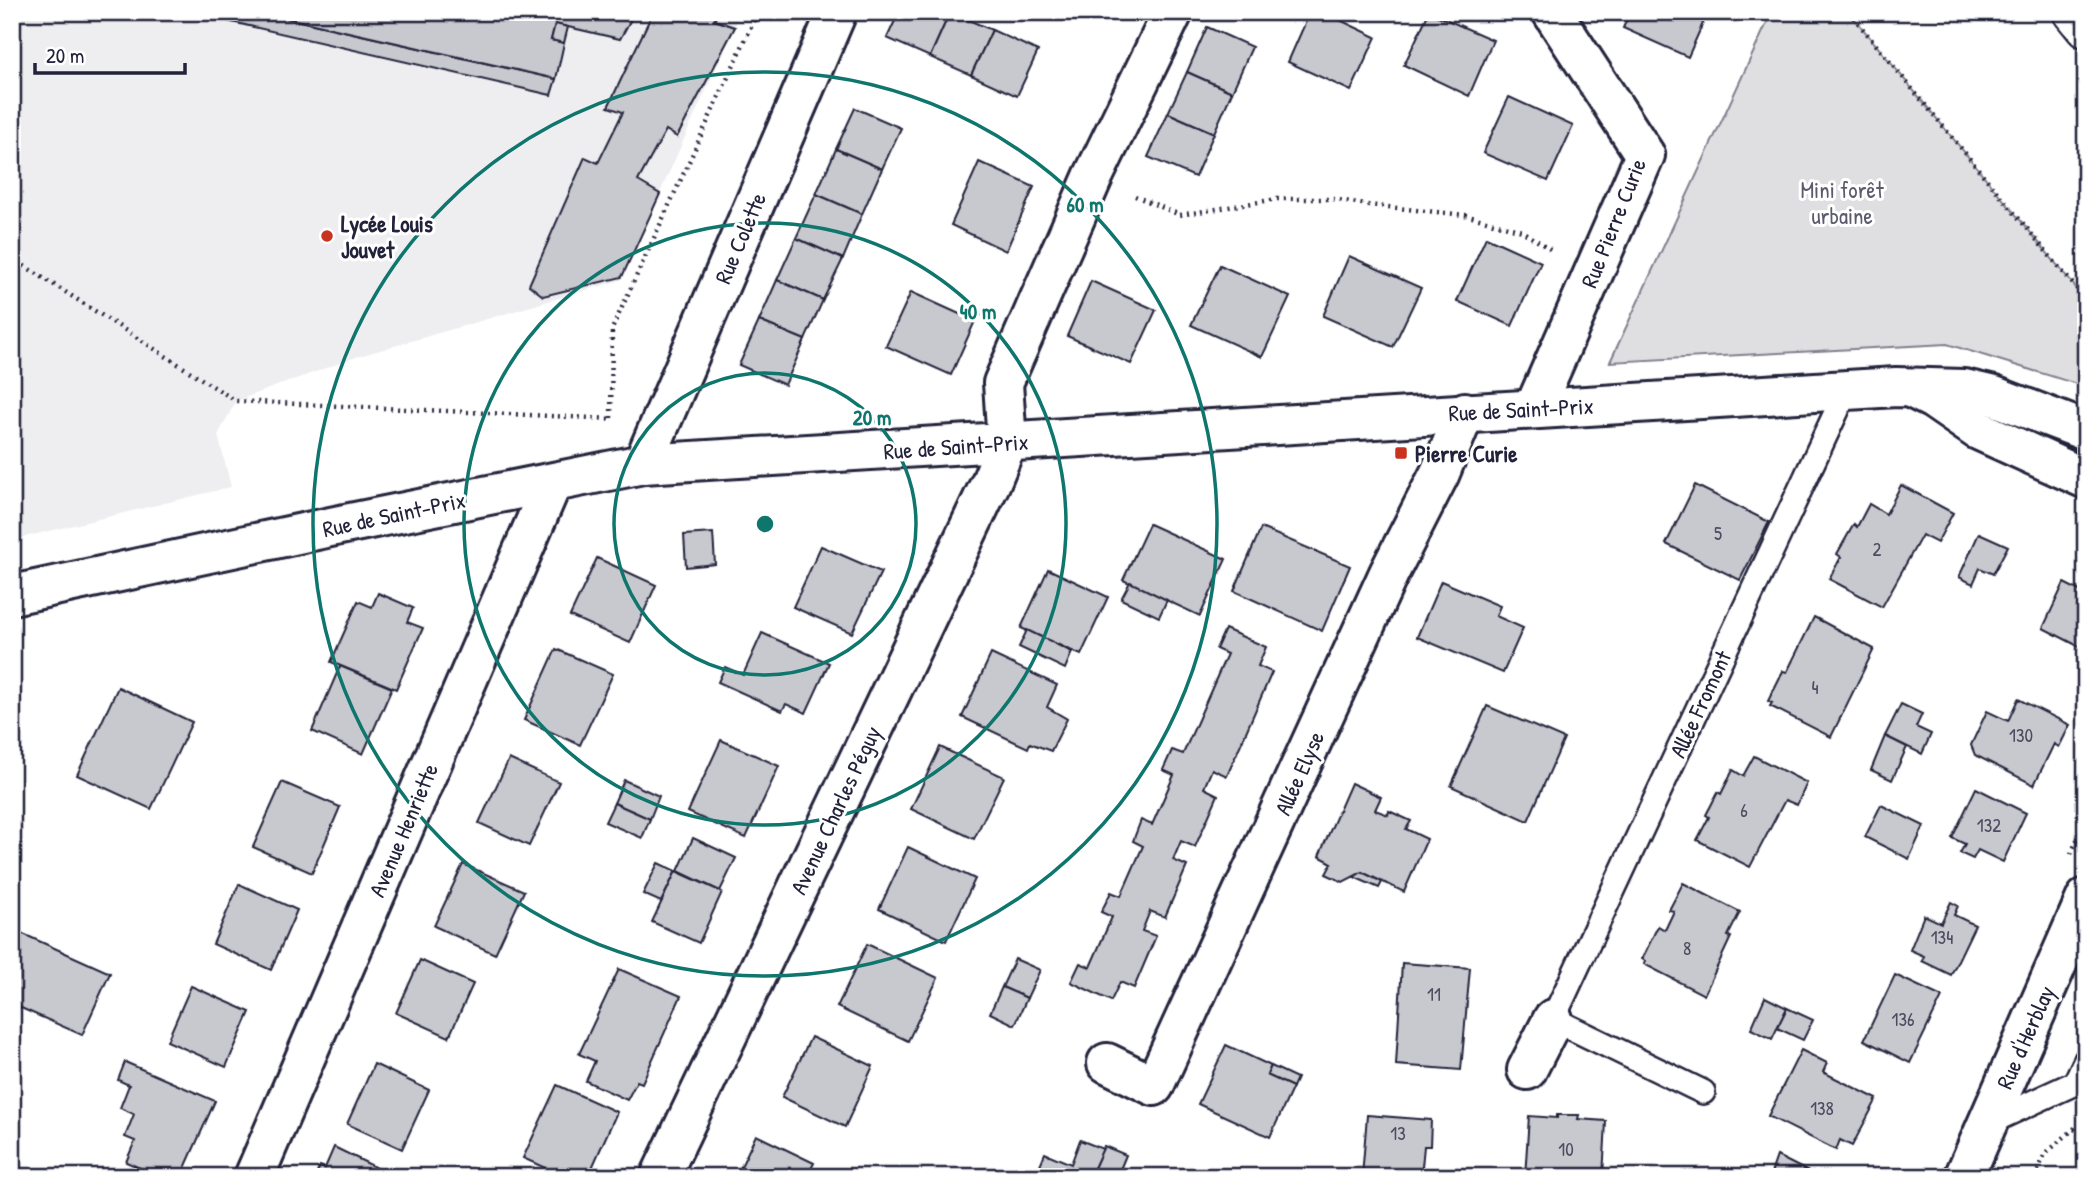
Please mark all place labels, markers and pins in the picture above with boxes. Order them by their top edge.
place label: Lycée Louis Jouvet [341,208,433,265]
marker: Lycée Louis Jouvet [319,228,335,244]
place label: Pierre Curie [1415,438,1518,469]
marker: Pierre Curie [1393,445,1409,461]
centre of rings [753,512,777,536]

